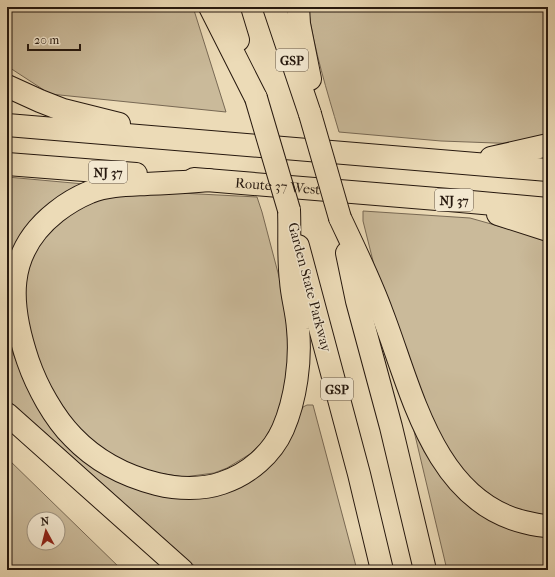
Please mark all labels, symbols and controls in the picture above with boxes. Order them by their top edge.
scale bar [28,26,80,52]
text: 20 m [34,33,59,47]
road number: GSP [276,49,308,71]
road number: NJ 37 [89,161,127,183]
street label: Route 37 West [234,174,321,198]
road number: NJ 37 [435,189,473,211]
street label: Garden State Parkway [284,221,335,354]
road number: GSP [321,378,353,400]
north arrow [26,511,66,551]
text: N [40,515,50,529]

